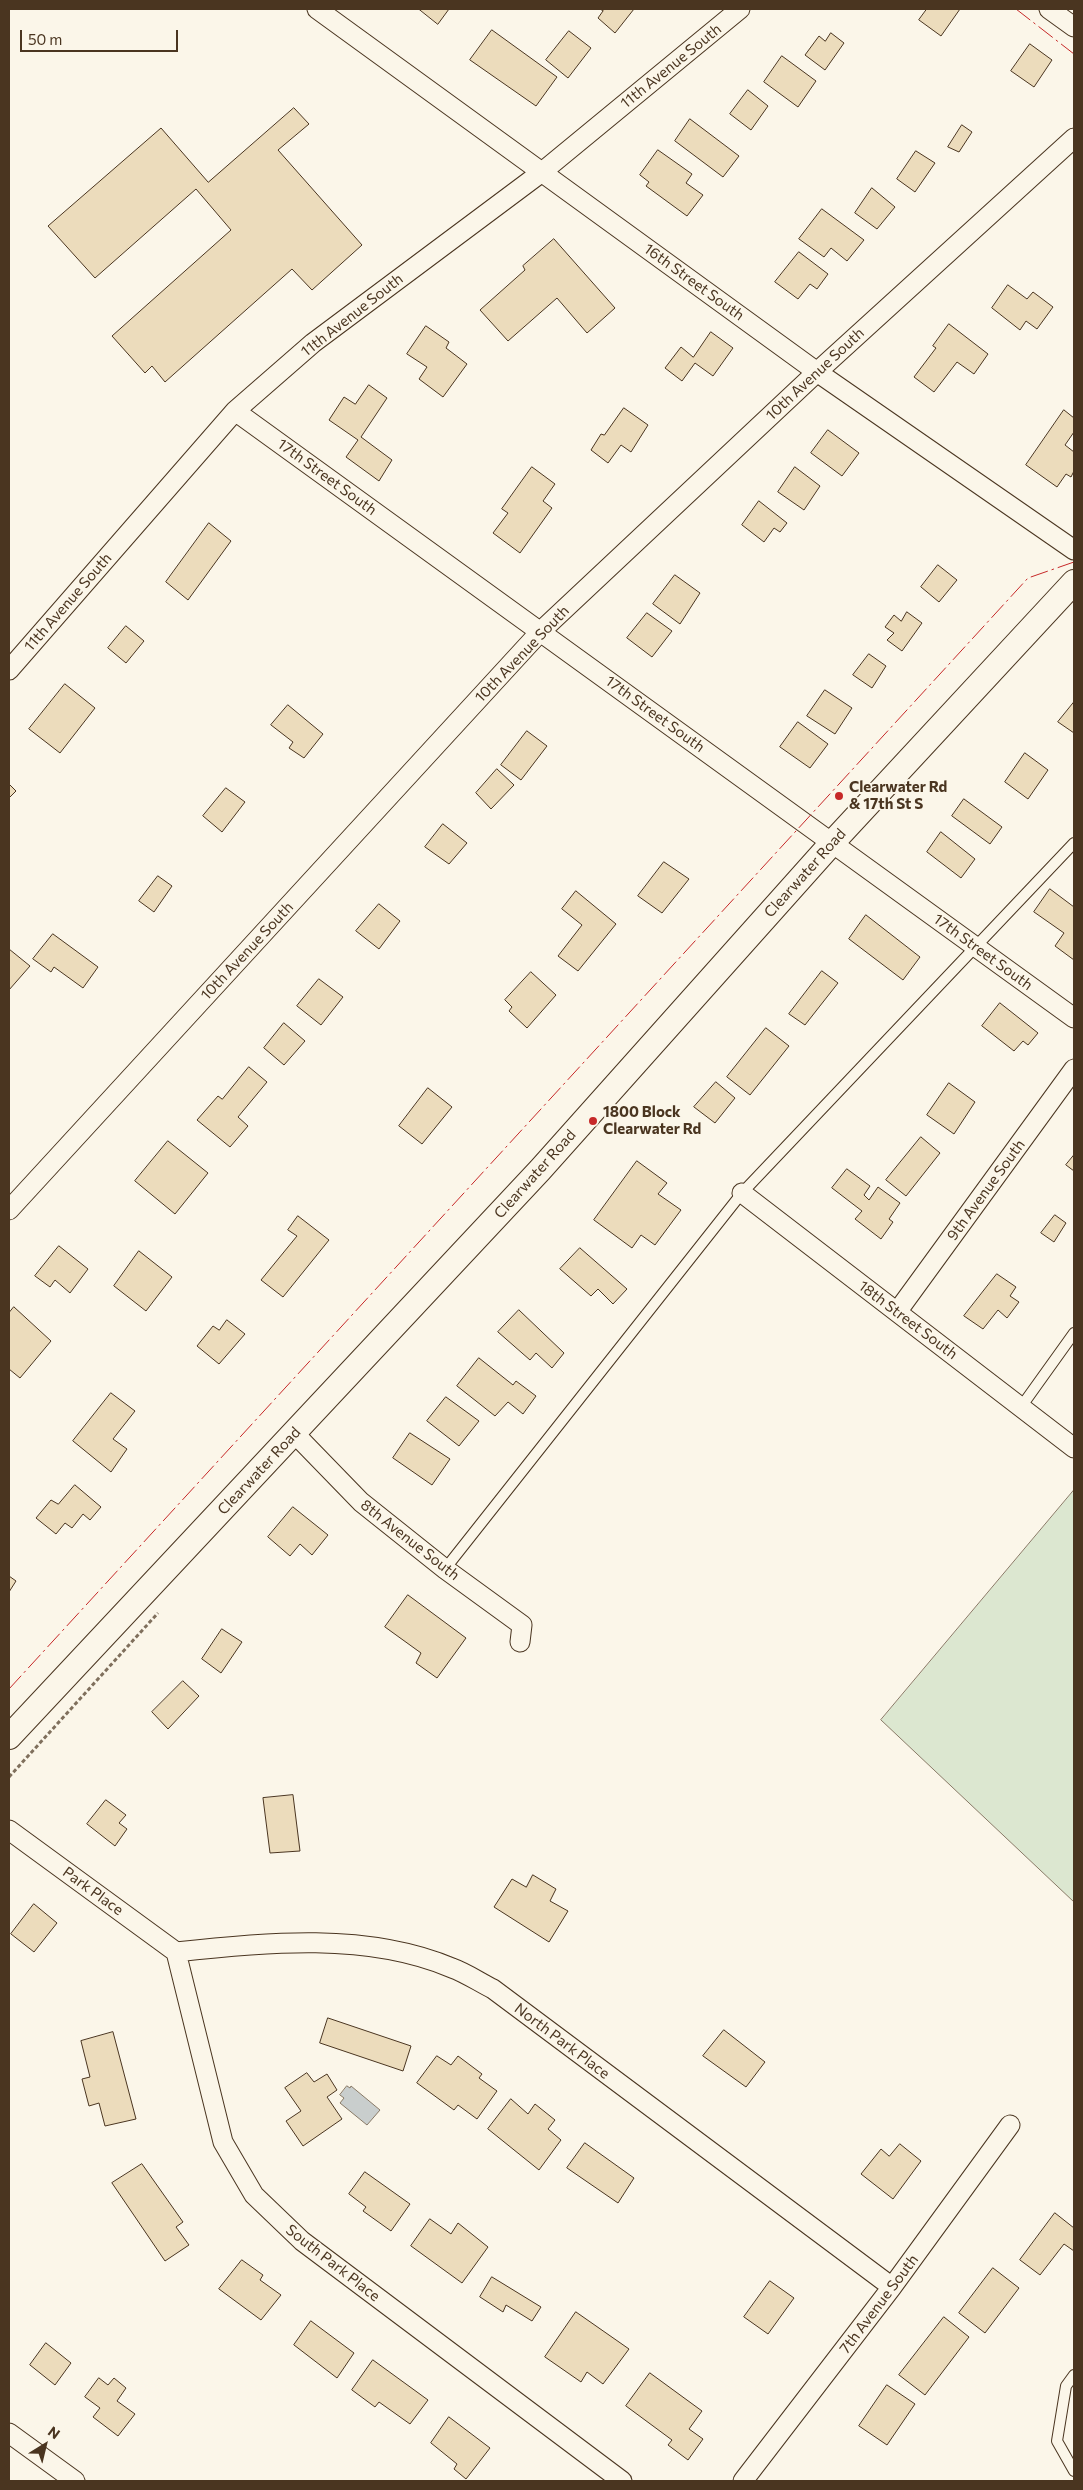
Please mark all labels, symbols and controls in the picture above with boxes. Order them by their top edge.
scale bar [22,20,180,52]
street label: 11th Avenue South [617,20,725,112]
text: 50 m [28,30,62,48]
street label: 16th Street South [640,240,748,324]
street label: 11th Avenue South [298,270,406,360]
street label: 10th Avenue South [762,324,868,424]
street label: 17th Street South [274,435,380,519]
street label: 11th Avenue South [20,549,116,655]
street label: 10th Avenue South [471,602,573,706]
street label: 17th Street South [602,672,708,756]
place label: Clearwater Rd & 17th St S [849,778,947,813]
marker: Clearwater Rd & 17th St S [833,790,845,802]
street label: Clearwater Road [760,825,850,921]
street label: 10th Avenue South [197,898,297,1004]
street label: 17th Street South [930,910,1036,994]
place label: 1800 Block Clearwater Rd [603,1103,701,1138]
marker: 1800 Block Clearwater Rd [587,1115,599,1127]
street label: Clearwater Road [490,1126,580,1222]
street label: 9th Avenue South [943,1136,1029,1244]
street label: 18th Street South [855,1277,961,1363]
street label: Clearwater Road [214,1423,304,1519]
street label: 8th Avenue South [357,1496,463,1584]
street label: Park Place [59,1863,127,1919]
street label: North Park Place [511,1999,613,2083]
street label: South Park Place [282,2221,384,2305]
street label: 7th Avenue South [836,2251,922,2357]
north arrow [20,2420,70,2470]
text: N [45,2422,63,2442]

